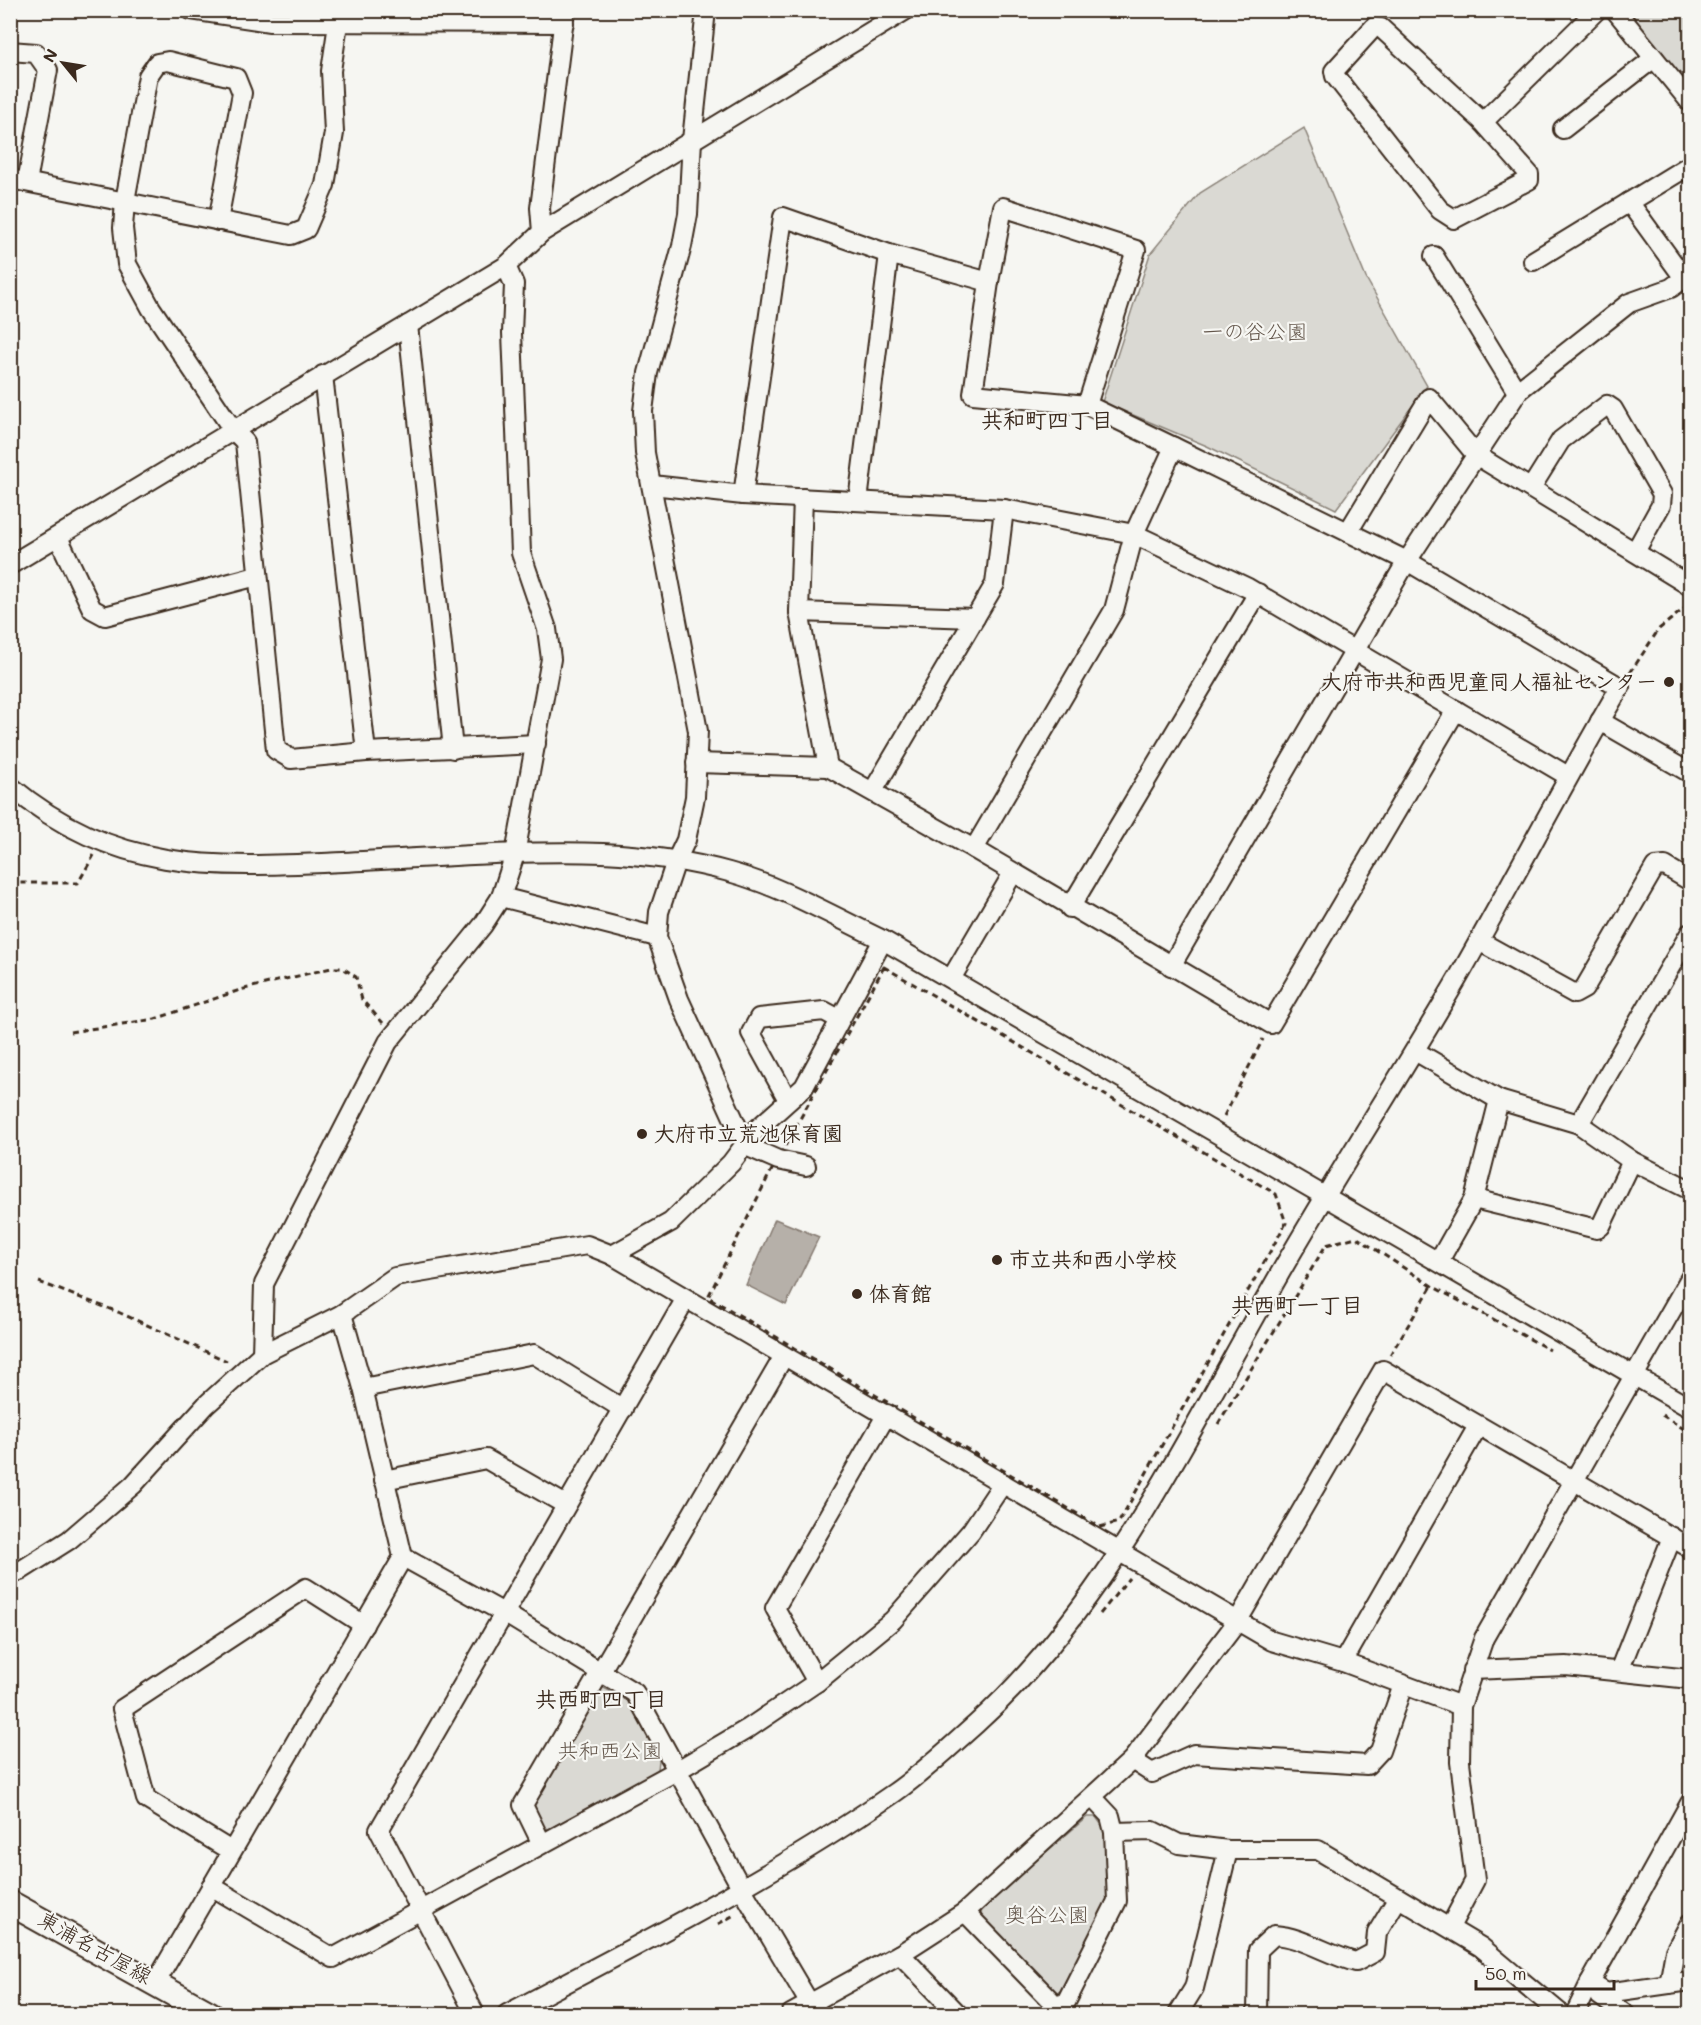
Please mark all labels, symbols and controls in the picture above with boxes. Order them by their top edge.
north arrow [33,33,93,93]
text: N [37,45,62,66]
park label: 一の谷公園 [1203,317,1308,344]
district label: 共和町四丁目 [981,405,1113,434]
place label: 大府市共和西児童同人福祉センター [1321,667,1657,694]
marker: 大府市共和西児童同人福祉センター [1662,675,1676,689]
place label: 大府市立荒池保育園 [654,1119,843,1146]
marker: 大府市立荒池保育園 [635,1127,649,1141]
place label: 市立共和西小学校 [1009,1245,1177,1272]
marker: 市立共和西小学校 [990,1253,1004,1267]
place label: 体育館 [869,1279,932,1306]
marker: 体育館 [850,1287,864,1301]
district label: 共西町一丁目 [1231,1290,1363,1319]
district label: 共西町四丁目 [535,1684,667,1713]
park label: 共和西公園 [558,1736,663,1763]
park label: 奥谷公園 [1005,1900,1089,1927]
street label: 東浦名古屋線 [34,1904,157,1989]
scale bar [1476,1953,1614,1991]
text: 50 m [1485,1961,1527,1985]

